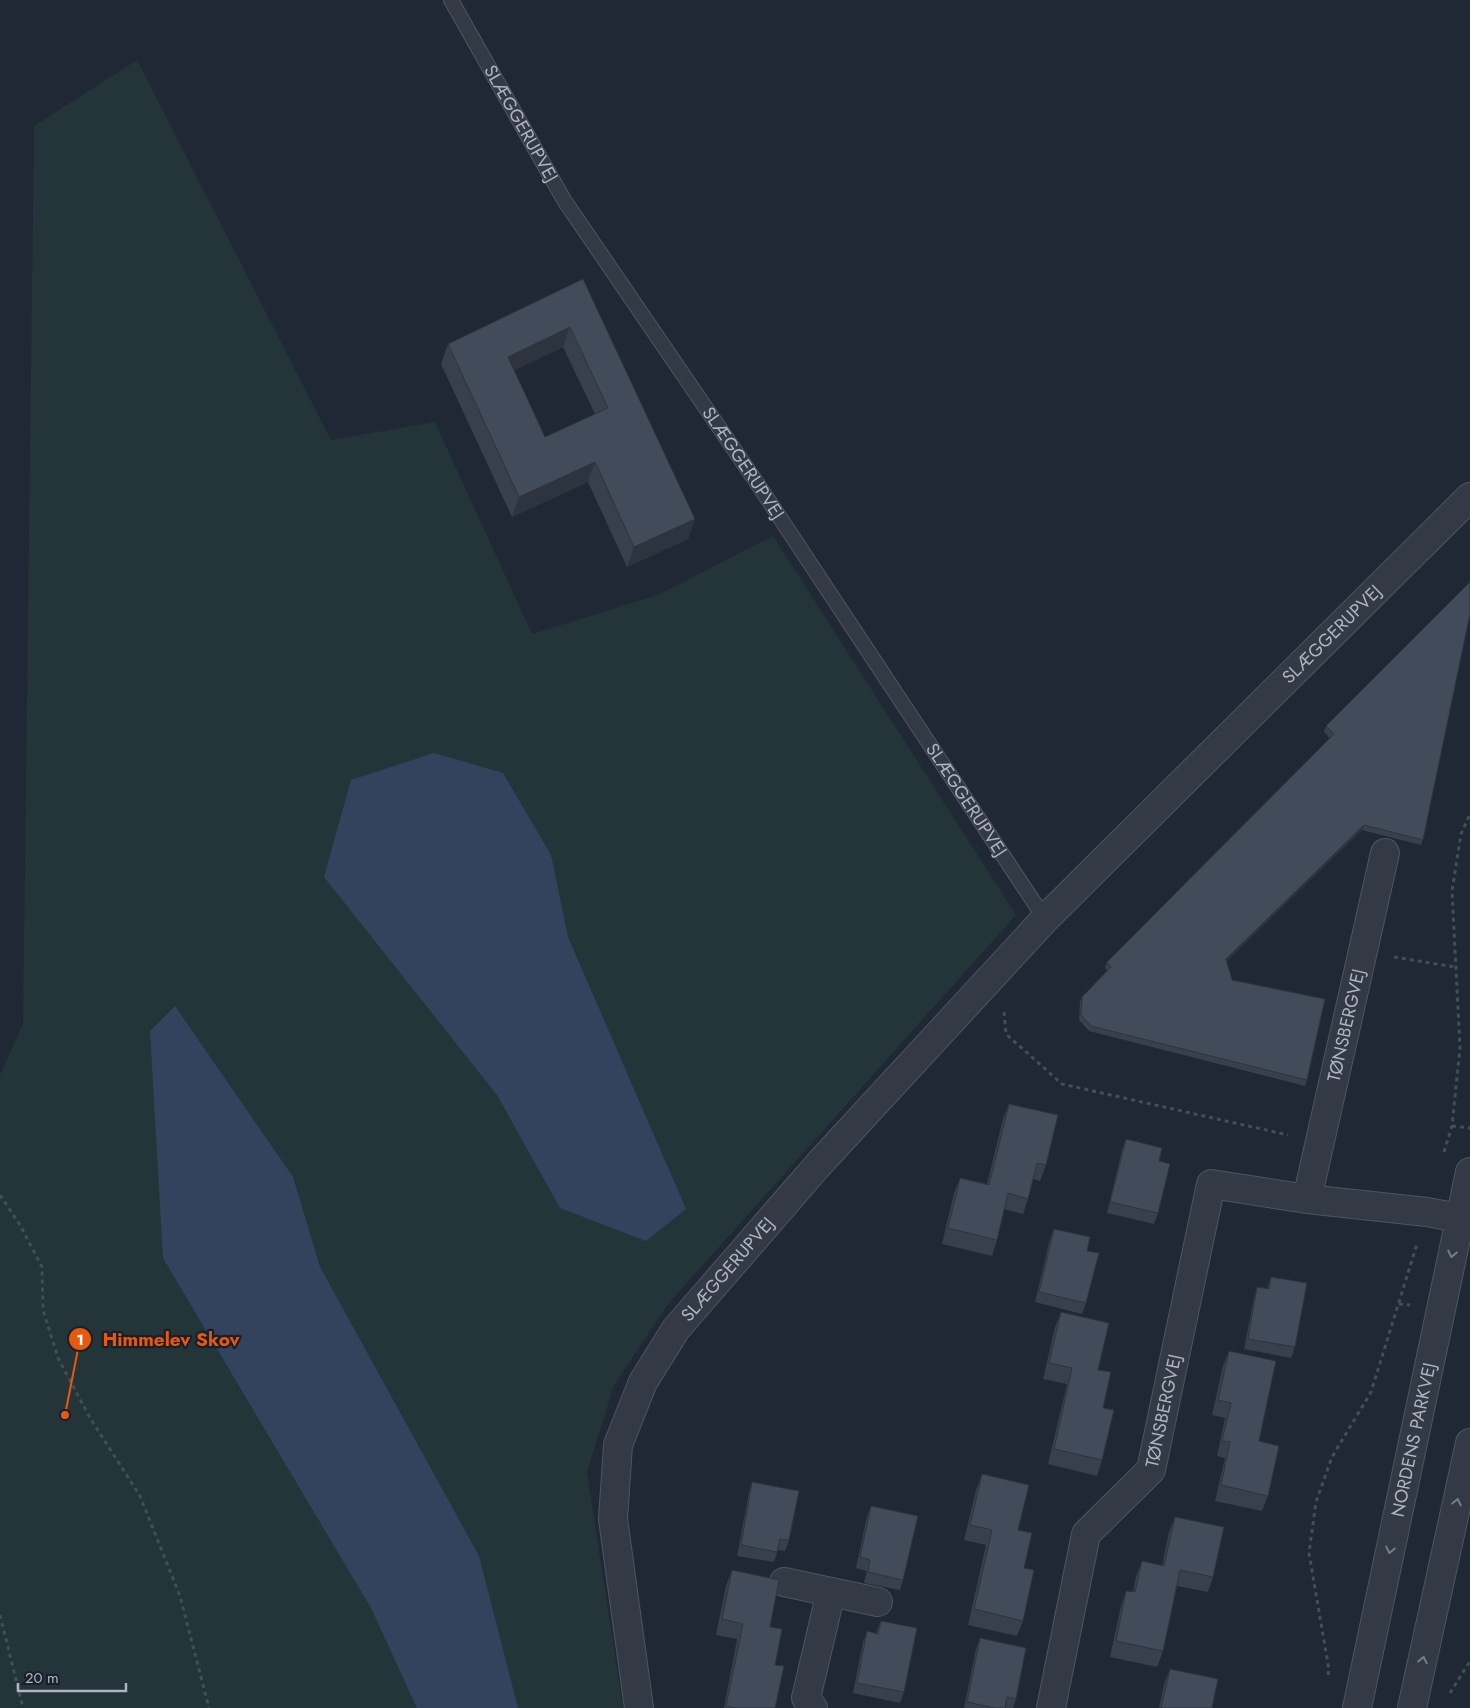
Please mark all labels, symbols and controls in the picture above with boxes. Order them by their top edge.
street label: SLÆGGERUPVEJ [477,60,564,187]
street label: SLÆGGERUPVEJ [696,402,791,525]
street label: SLÆGGERUPVEJ [1276,579,1387,690]
street label: SLÆGGERUPVEJ [919,738,1013,862]
street label: TØNSBERGVEJ [1321,966,1371,1084]
street label: SLÆGGERUPVEJ [675,1211,780,1327]
one-way arrow [1448,1249,1458,1258]
callout: Himmelev Skov [67,1322,250,1356]
text: Himmelev Skov [102,1326,241,1353]
text: 1 [76,1329,84,1351]
street label: TØNSBERGVEJ [1139,1352,1188,1470]
street label: NORDENS PARKVEJ [1385,1360,1442,1519]
one-way arrow [1451,1497,1462,1506]
one-way arrow [1385,1545,1396,1554]
one-way arrow [1417,1656,1428,1665]
scale bar [18,1660,125,1692]
text: 20 m [25,1667,59,1689]

